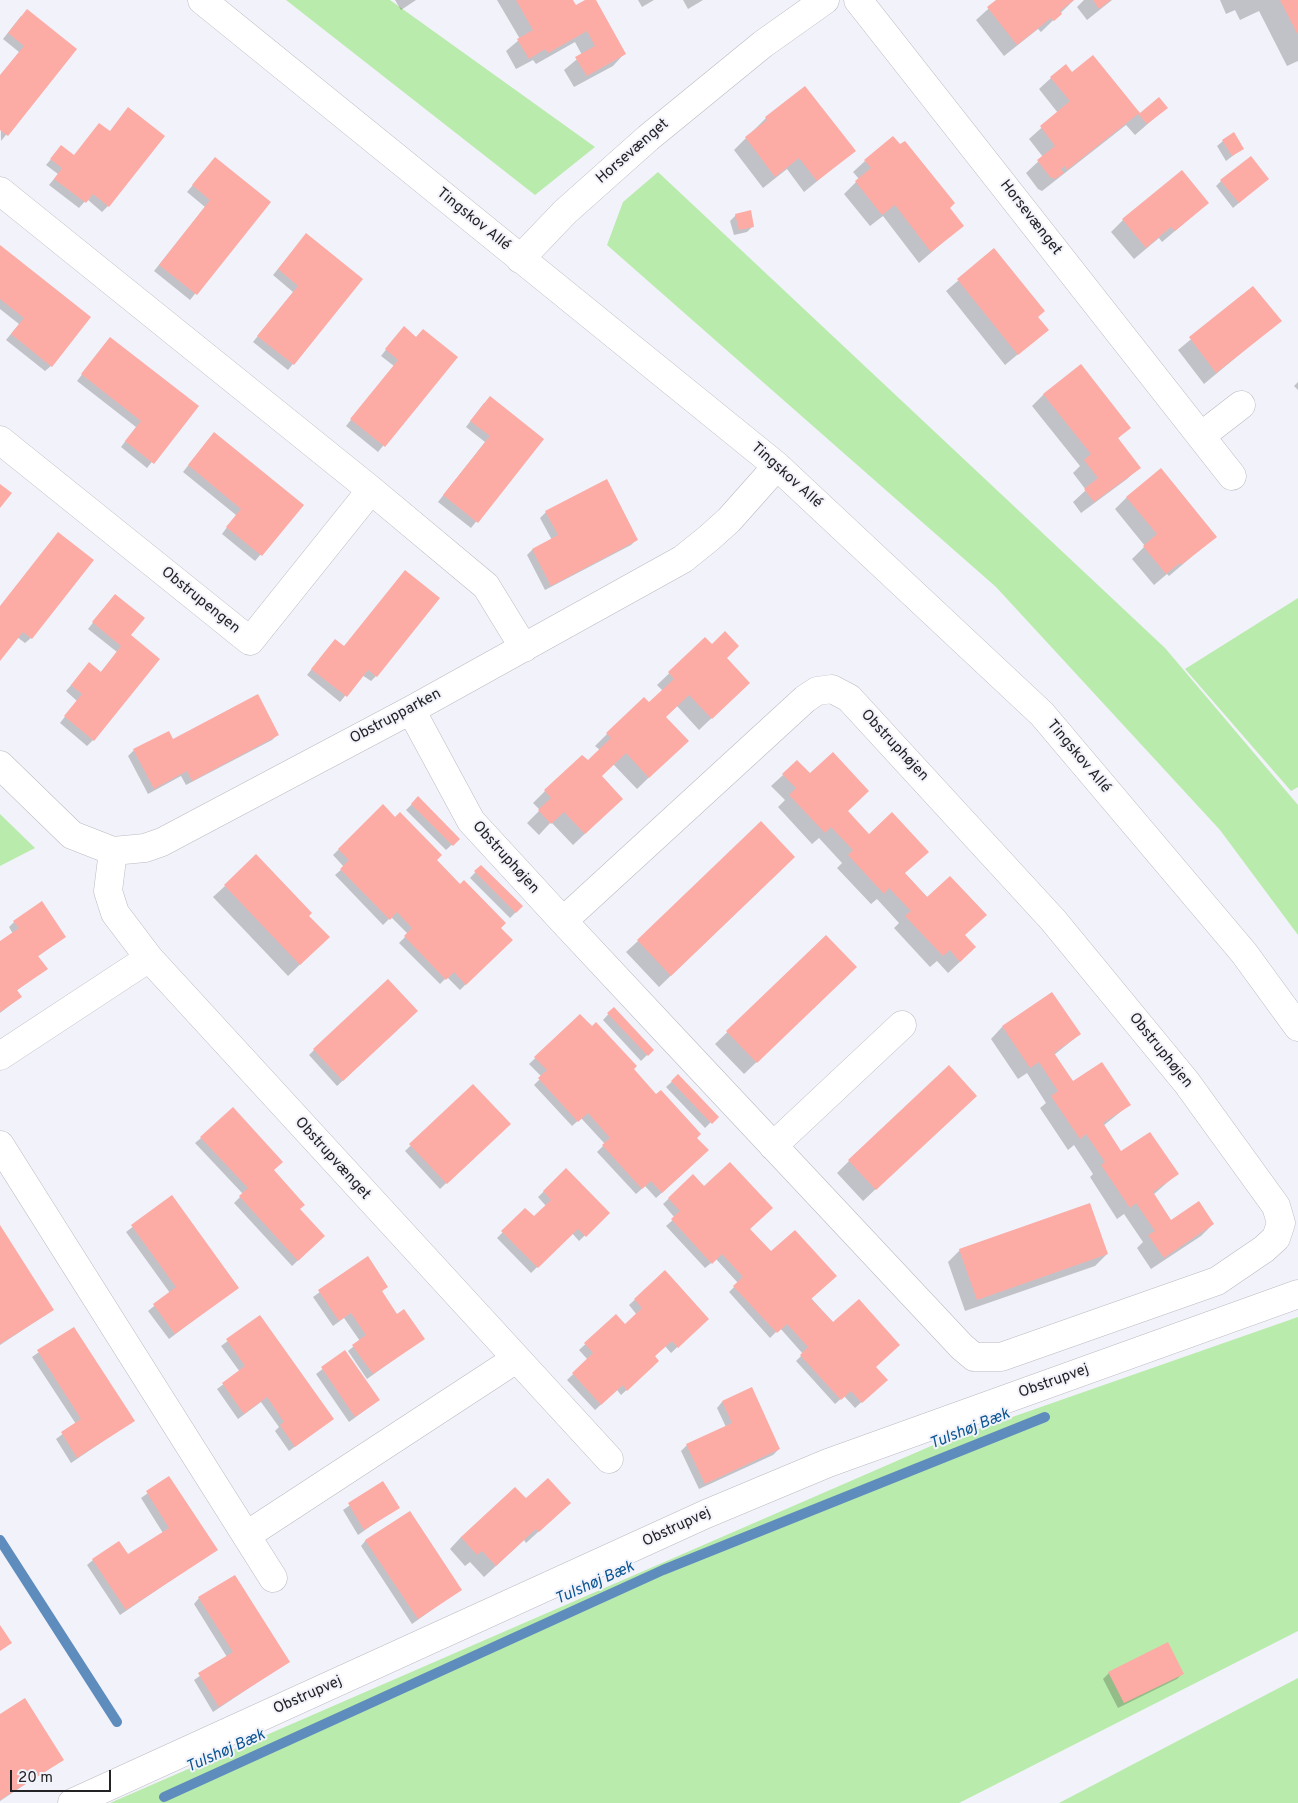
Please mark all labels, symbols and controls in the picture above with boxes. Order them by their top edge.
street label: Horsevænget [593,116,673,188]
street label: Horsevænget [995,177,1065,259]
street label: Tingskov Allé [432,185,514,255]
street label: Tingskov Allé [747,439,825,513]
street label: Obstrupengen [157,564,243,638]
street label: Obstrupparken [347,685,445,749]
street label: Obstruphøjen [856,706,932,786]
street label: Tingskov Allé [1042,717,1114,797]
street label: Obstruphøjen [468,818,542,898]
street label: Obstruphøjen [1124,1010,1196,1092]
street label: Obstrupvænget [290,1114,374,1204]
street label: Obstrupvej [1016,1361,1092,1403]
water label: Tulshøj Bæk [927,1405,1013,1455]
street label: Obstrupvej [640,1504,714,1552]
water label: Tulshøj Bæk [552,1558,638,1610]
street label: Obstrupvej [271,1673,345,1719]
water label: Tulshøj Bæk [183,1726,269,1778]
scale bar [12,1760,114,1792]
text: 20 m [18,1769,53,1788]

